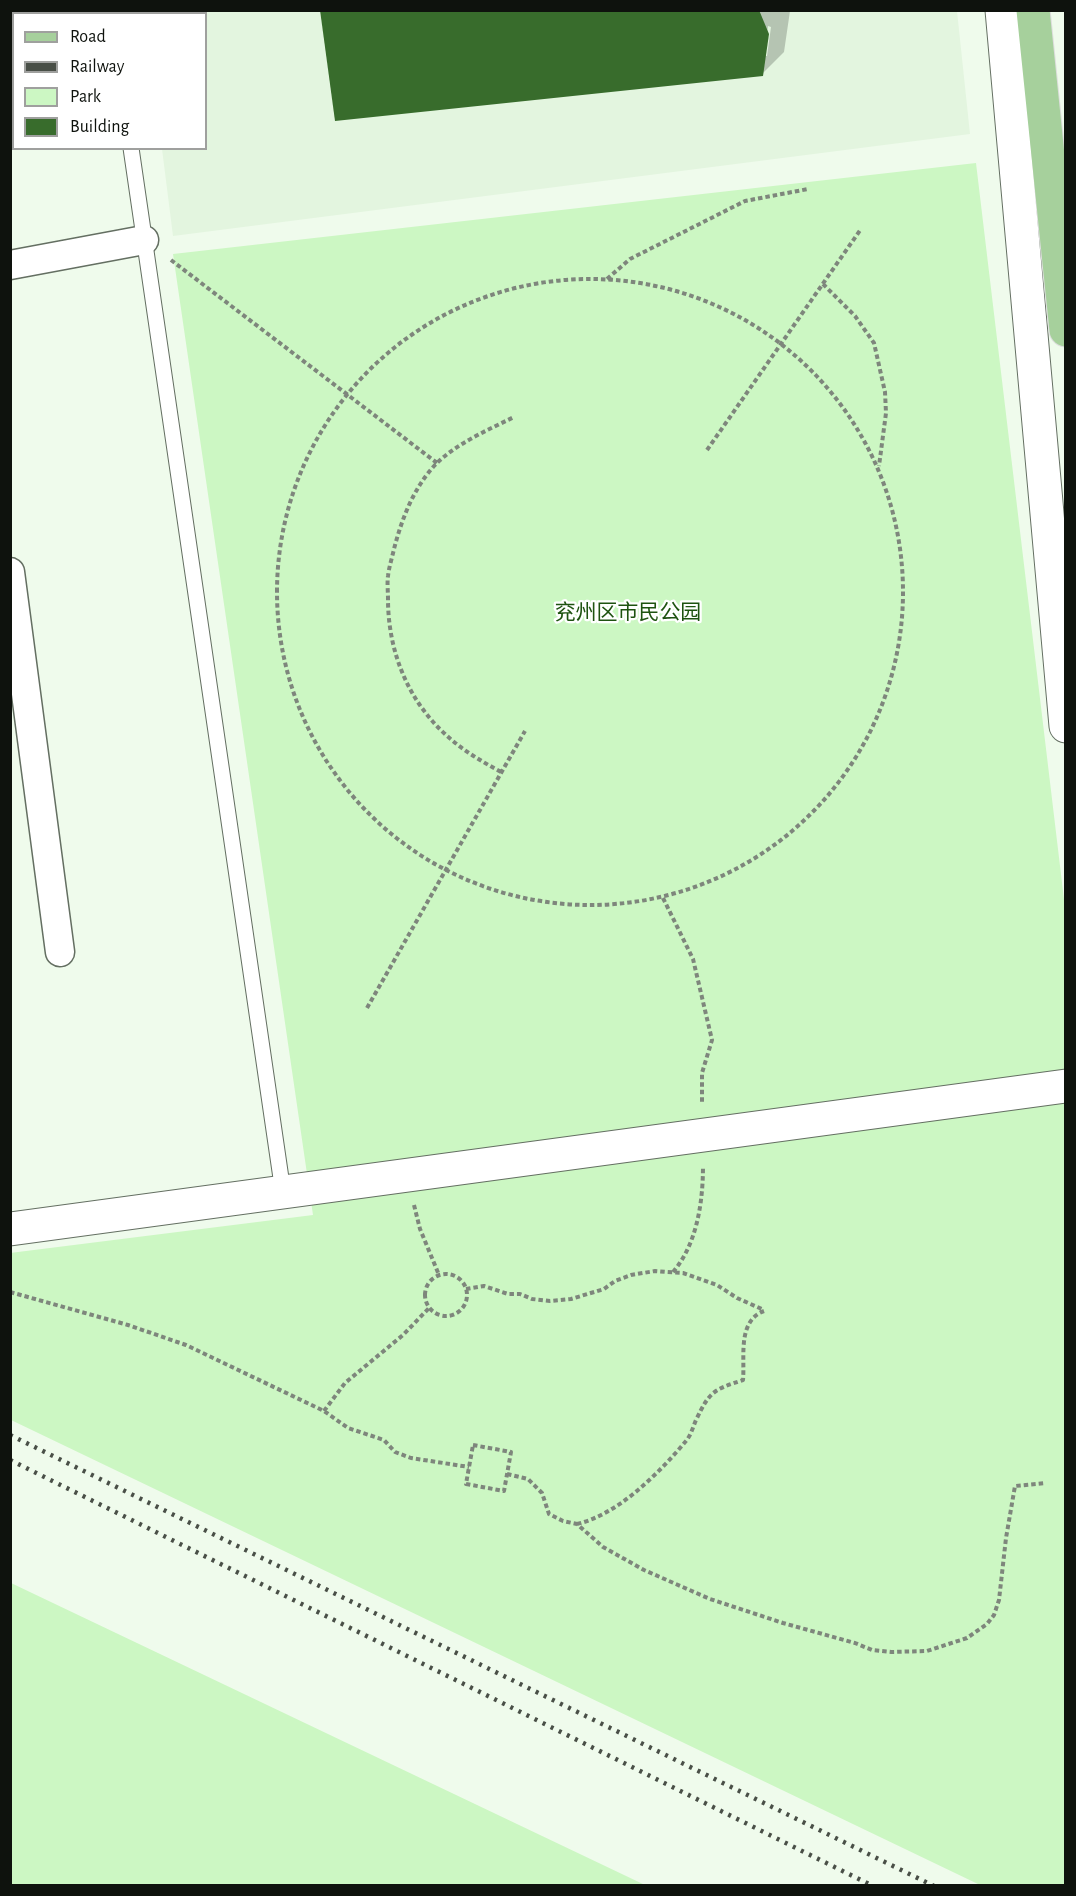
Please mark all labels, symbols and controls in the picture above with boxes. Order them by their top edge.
legend [12,12,207,150]
text: Road [70,28,106,46]
text: Railway [70,58,124,76]
text: Park [70,88,101,106]
text: Building [70,118,129,136]
park label: 兖州区市民公园 [555,600,701,626]

